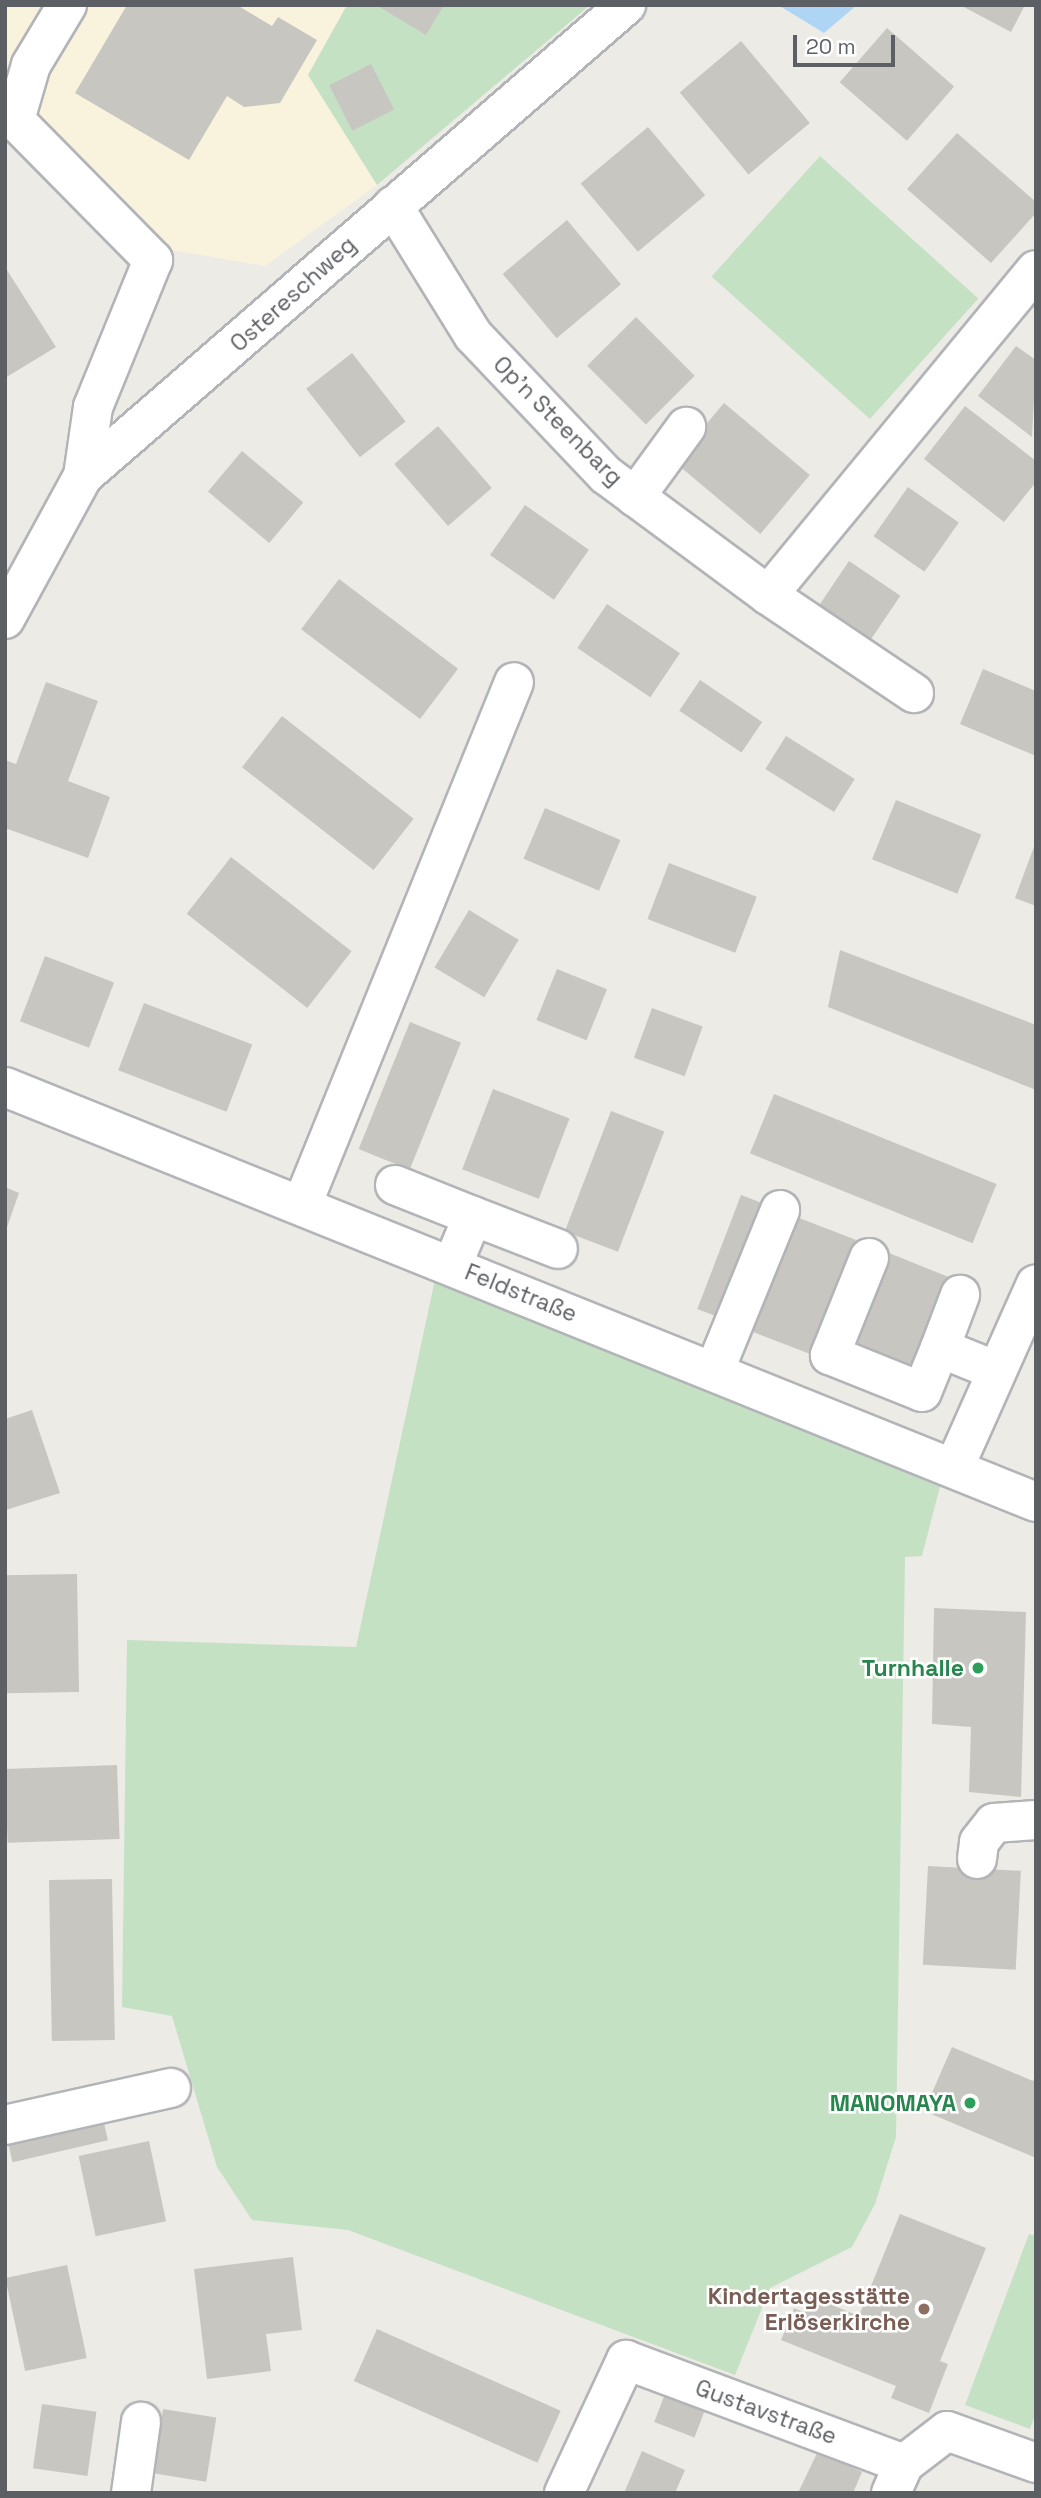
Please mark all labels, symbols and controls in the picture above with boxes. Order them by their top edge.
scale bar [796,21,898,65]
text: 20 m [806,33,856,60]
street label: Ostereschweg [225,230,361,358]
street label: Op'n Steenbarg [487,350,629,492]
street label: Feldstraße [461,1258,581,1328]
place label: Turnhalle [862,1654,964,1682]
marker: Turnhalle [970,1660,986,1676]
place label: MANOMAYA [830,2089,956,2117]
marker: MANOMAYA [962,2095,978,2111]
place label: Kindertagesstätte Erlöserkirche [708,2282,910,2336]
marker: Kindertagesstätte Erlöserkirche [916,2301,932,2317]
street label: Gustavstraße [692,2374,840,2450]

